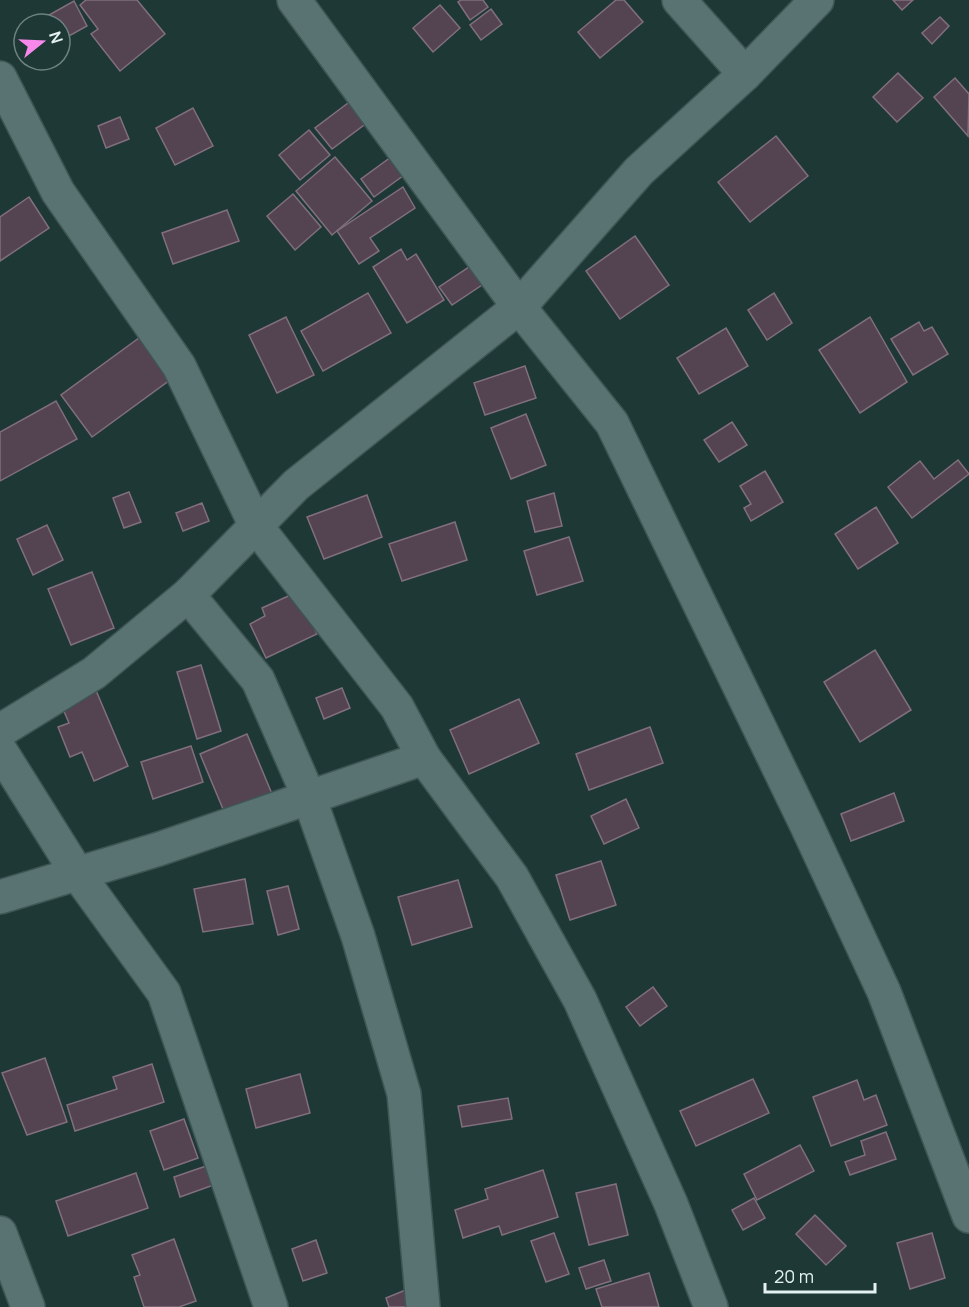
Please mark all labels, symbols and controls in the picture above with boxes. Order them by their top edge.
north arrow [12,12,72,72]
text: N [44,28,69,46]
scale bar [765,1256,874,1294]
text: 20 m [774,1264,814,1288]

